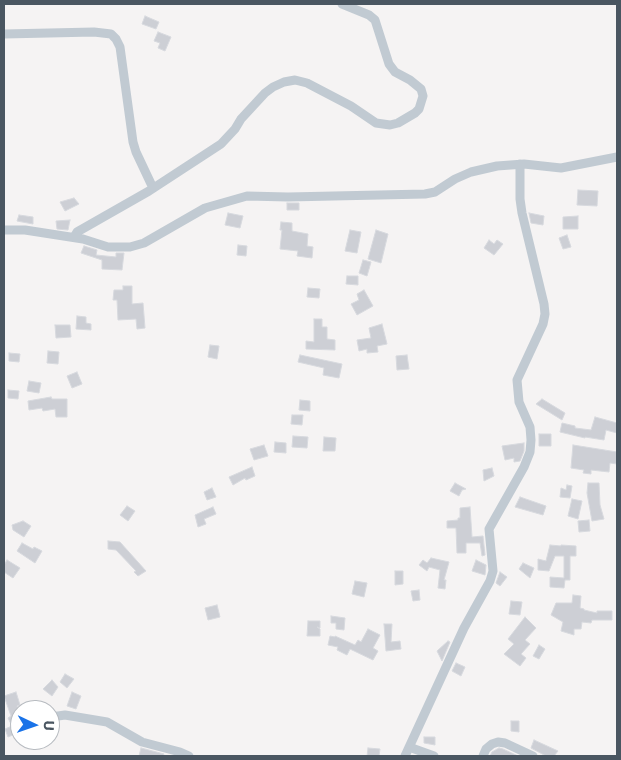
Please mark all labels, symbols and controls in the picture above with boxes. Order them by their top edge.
north arrow [10,700,60,750]
text: U [41,720,58,731]

